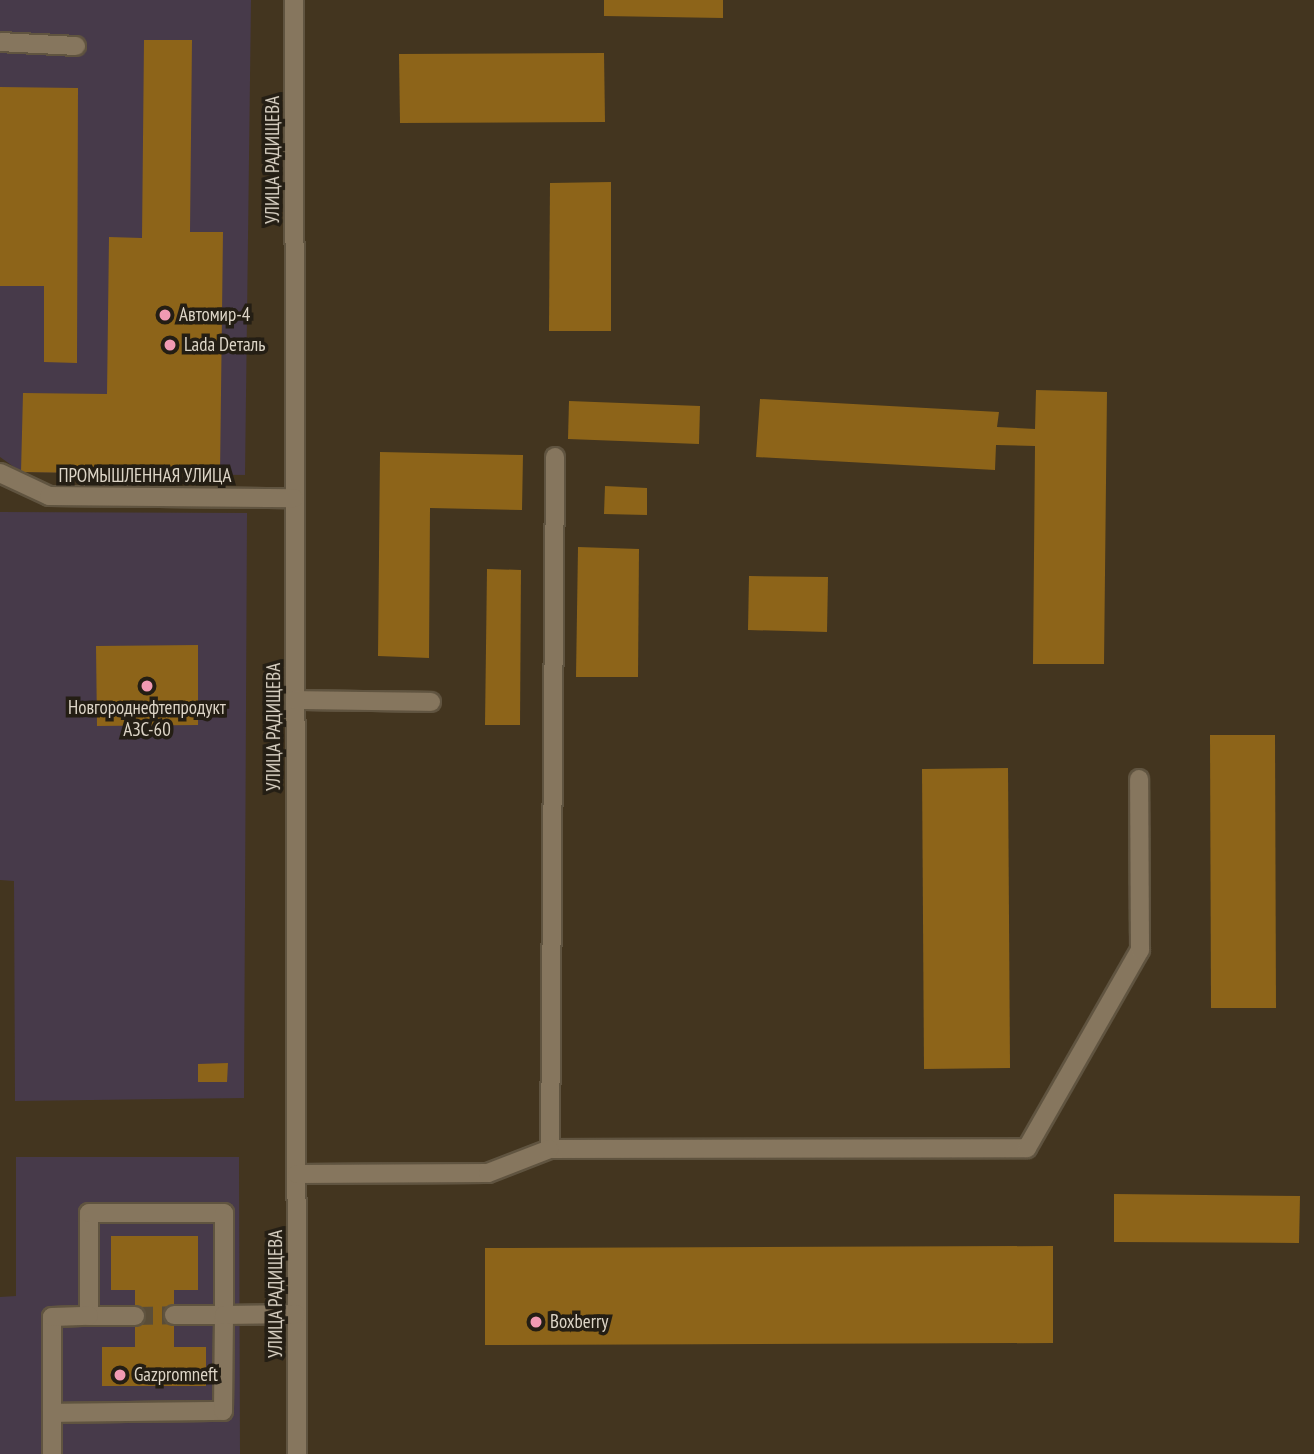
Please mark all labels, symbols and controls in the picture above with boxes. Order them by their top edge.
street label: УЛИЦА РАДИЩЕВА [262,96,284,224]
place label: Автомир-4 [179,304,250,326]
marker: Автомир-4 [157,307,173,323]
place label: Lada Dеталь [184,334,265,356]
marker: Lada Dеталь [162,337,178,353]
street label: ПРОМЫШЛЕННАЯ УЛИЦА [58,465,232,487]
street label: УЛИЦА РАДИЩЕВА [263,663,285,791]
marker: Новгороднефтепродукт АЗС-60 [139,678,155,694]
place label: Новгороднефтепродукт АЗС-60 [68,697,226,741]
street label: УЛИЦА РАДИЩЕВА [265,1230,287,1358]
place label: Boxberry [550,1311,608,1333]
marker: Boxberry [528,1314,544,1330]
place label: Gazpromneft [134,1364,218,1386]
marker: Gazpromneft [112,1367,128,1383]

